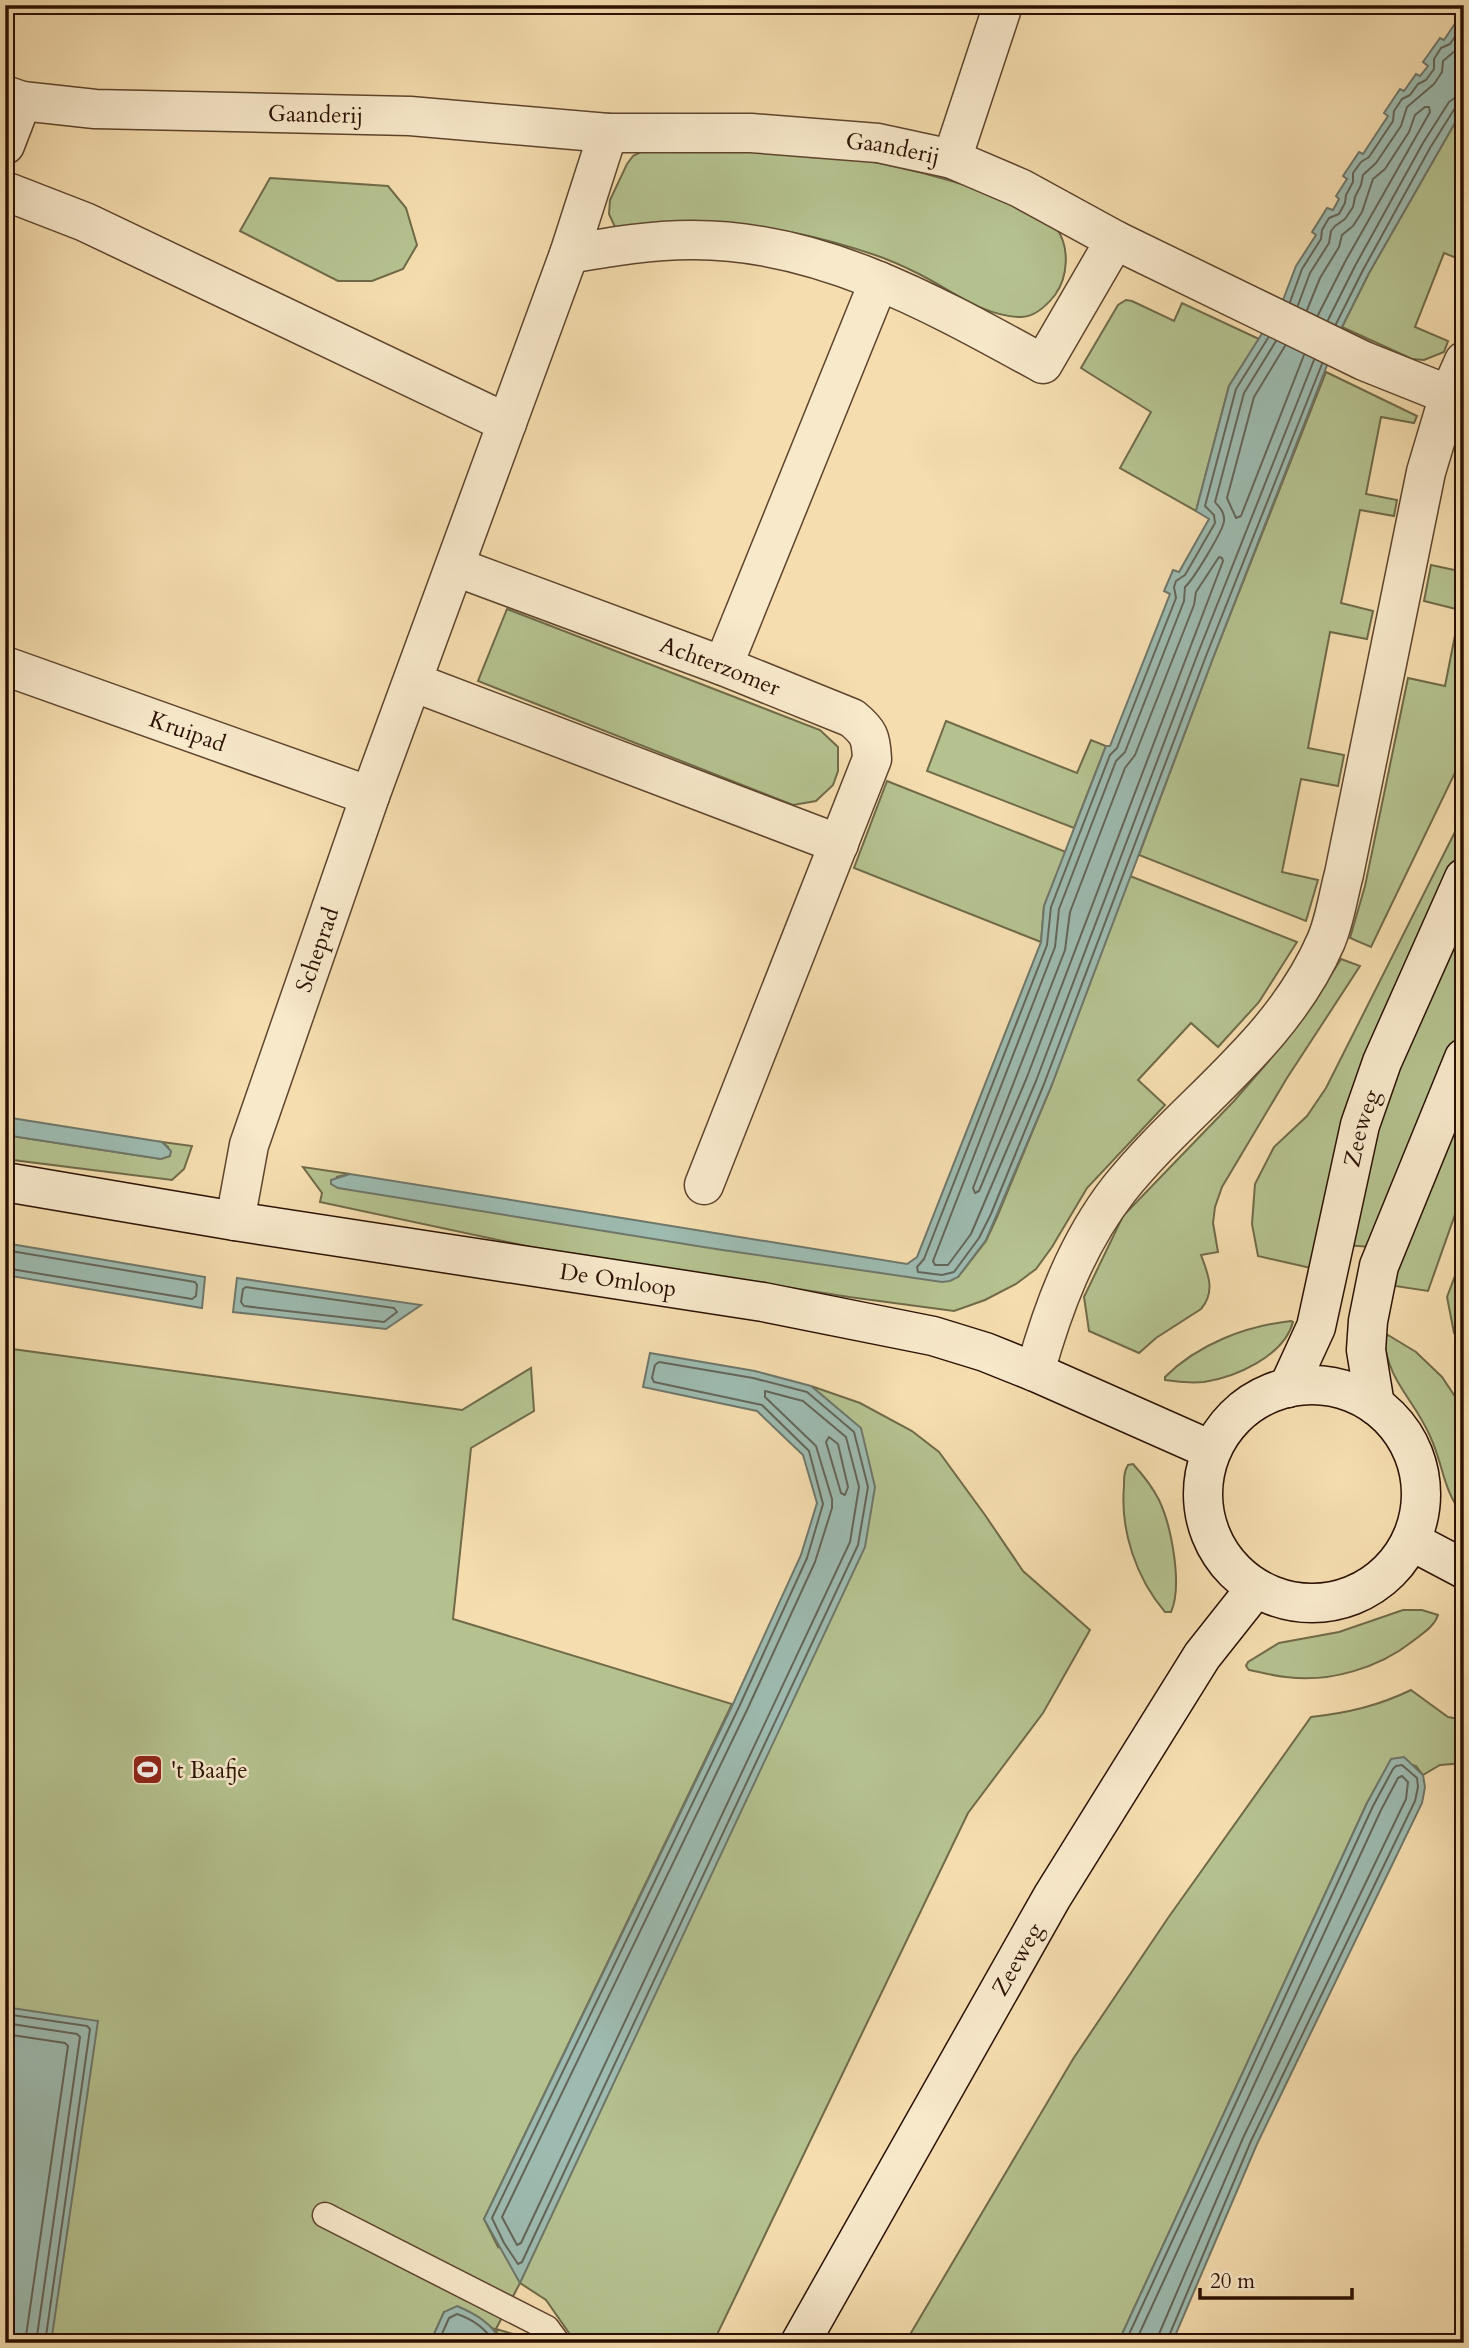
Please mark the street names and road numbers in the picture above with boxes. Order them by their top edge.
street label: Gaanderij [268,98,363,131]
street label: Gaanderij [845,126,943,172]
street label: Achterzomer [655,629,785,704]
street label: Kruipad [145,704,231,760]
street label: Scheprad [288,903,346,996]
street label: Zeeweg [1336,1085,1387,1170]
street label: De Omloop [558,1256,679,1305]
street label: Zeeweg [984,1917,1050,2001]

